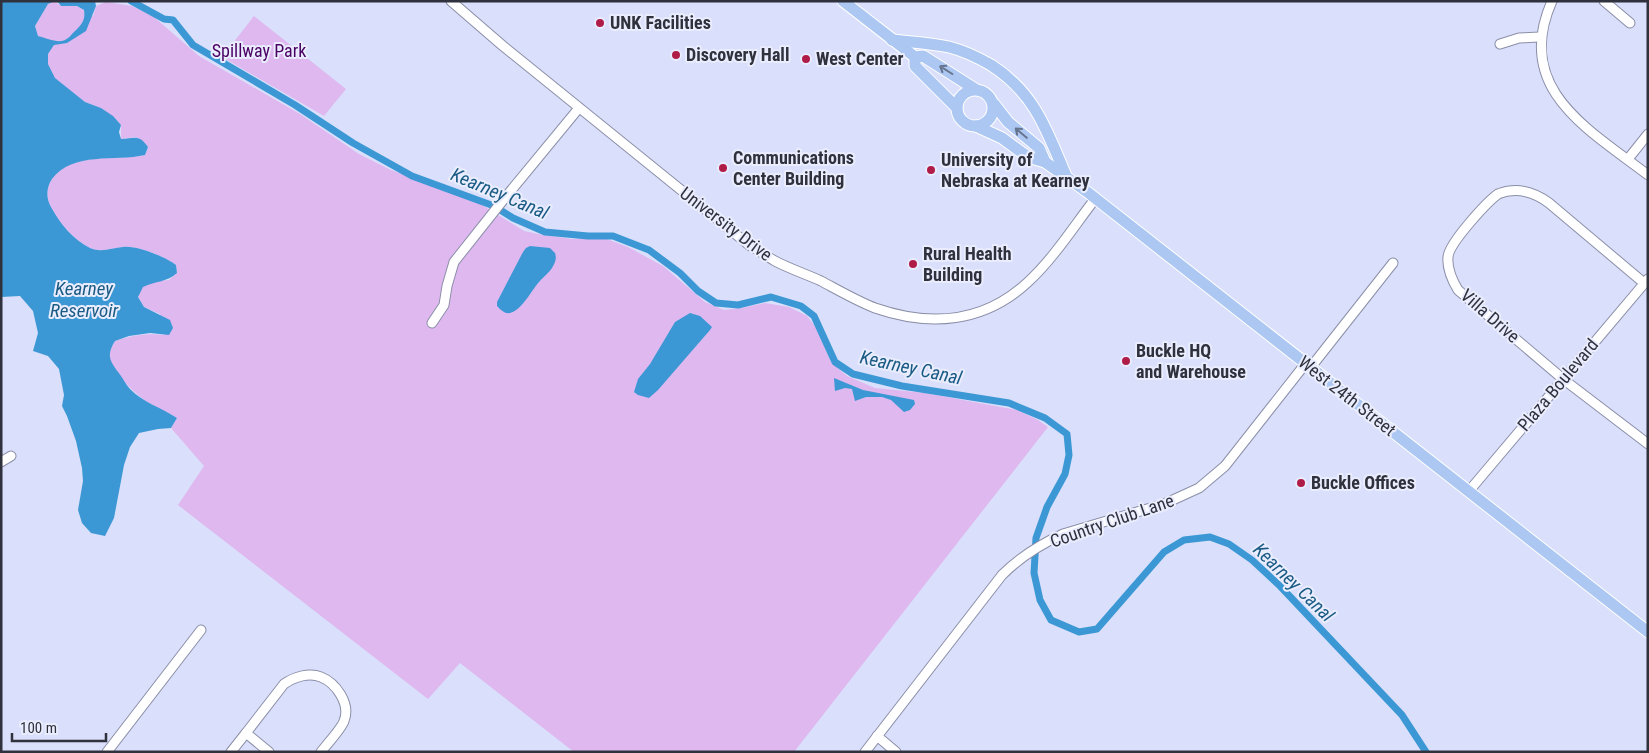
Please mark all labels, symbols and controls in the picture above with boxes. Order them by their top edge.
place label: UNK Facilities [610,12,711,33]
marker: UNK Facilities [594,17,606,29]
park label: Spillway Park [212,40,306,61]
place label: Discovery Hall [686,44,789,65]
place label: West Center [816,48,904,69]
marker: Discovery Hall [670,49,682,61]
marker: West Center [800,53,812,65]
one-way arrow [939,65,953,75]
one-way arrow [1014,127,1027,138]
place label: Communications Center Building [733,147,854,189]
place label: University of Nebraska at Kearney [941,149,1089,191]
marker: Communications Center Building [717,162,729,174]
water label: Kearney Canal [448,163,553,225]
marker: University of Nebraska at Kearney [925,164,937,176]
street label: University Drive [676,182,776,265]
place label: Rural Health Building [923,243,1012,285]
marker: Rural Health Building [907,258,919,270]
water label: Kearney Reservoir [50,277,118,322]
street label: Villa Drive [1457,284,1524,347]
street label: Plaza Boulevard [1513,334,1602,435]
place label: Buckle HQ and Warehouse [1136,340,1246,382]
water label: Kearney Canal [858,345,965,390]
street label: West 24th Street [1294,351,1400,440]
marker: Buckle HQ and Warehouse [1120,355,1132,367]
place label: Buckle Offices [1311,472,1415,493]
marker: Buckle Offices [1295,477,1307,489]
street label: Country Club Lane [1047,489,1177,552]
water label: Kearney Canal [1248,538,1339,627]
scale bar [12,710,106,742]
text: 100 m [20,719,57,737]

